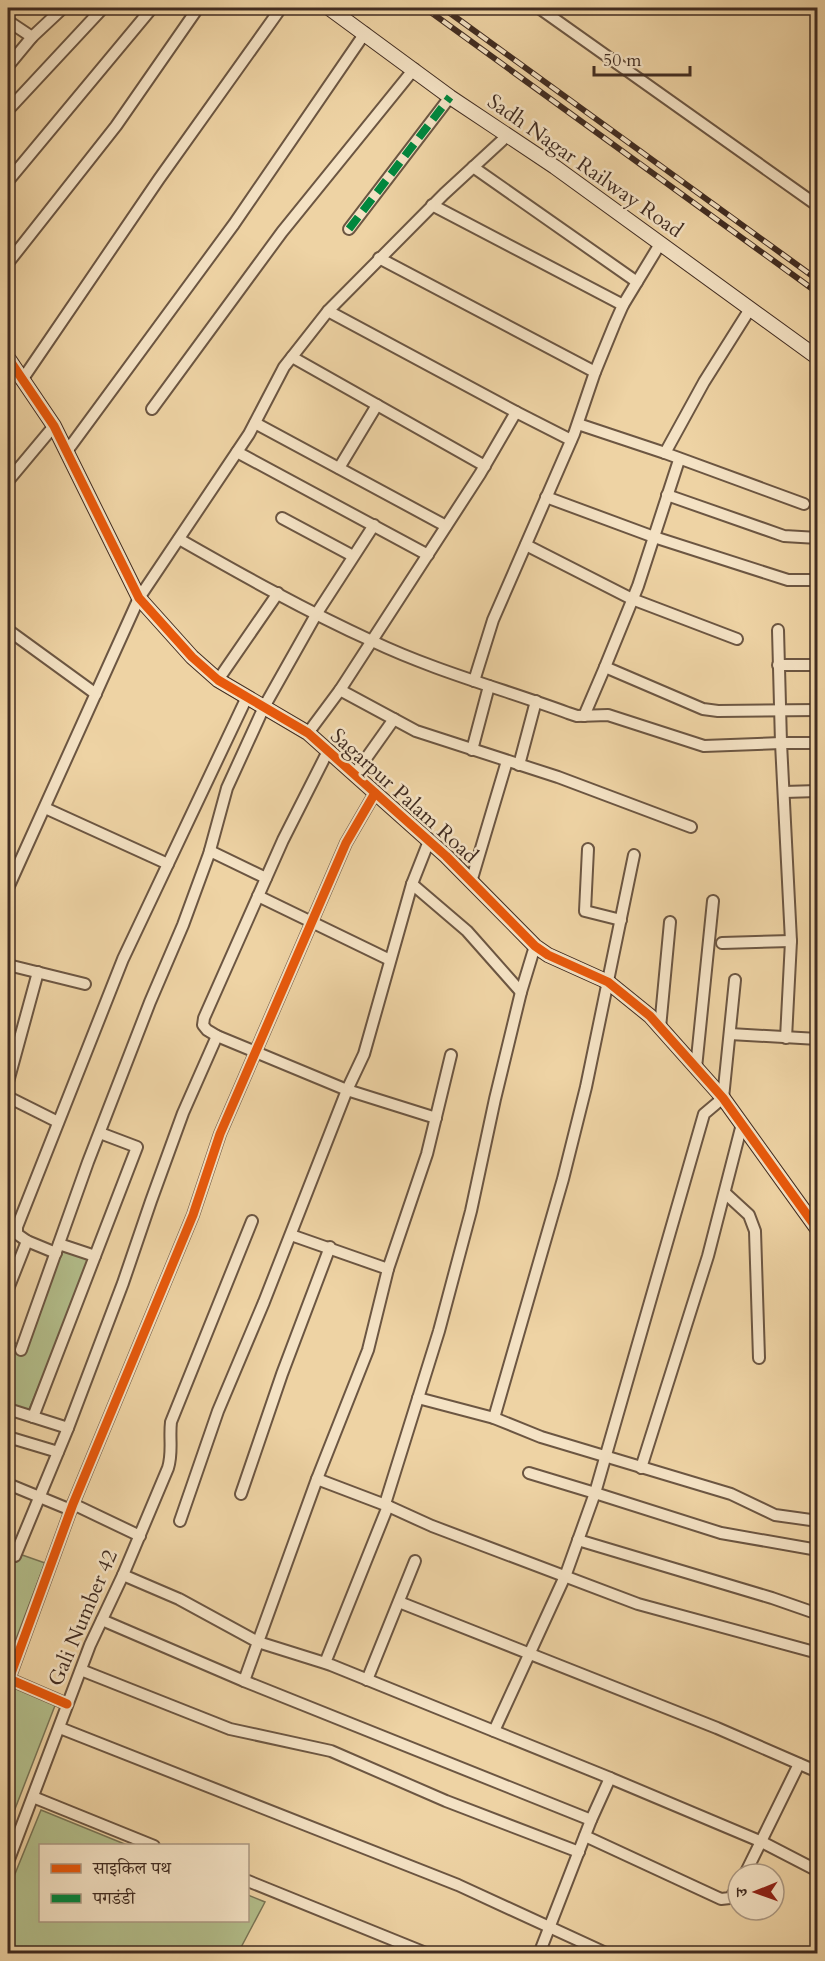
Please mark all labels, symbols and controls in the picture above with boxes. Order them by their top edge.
scale bar [594,39,690,77]
text: 50 m [603,48,642,73]
street label: Sadh Nagar Railway Road [481,87,689,245]
street label: Sagarpur Palam Road [324,722,484,870]
street label: Gali Number 42 [41,1545,125,1691]
legend [39,1844,249,1922]
text: साइकिल पथ [92,1856,173,1881]
north arrow [726,1862,786,1922]
text: पगडंडी [92,1886,136,1911]
text: उ [731,1886,753,1898]

